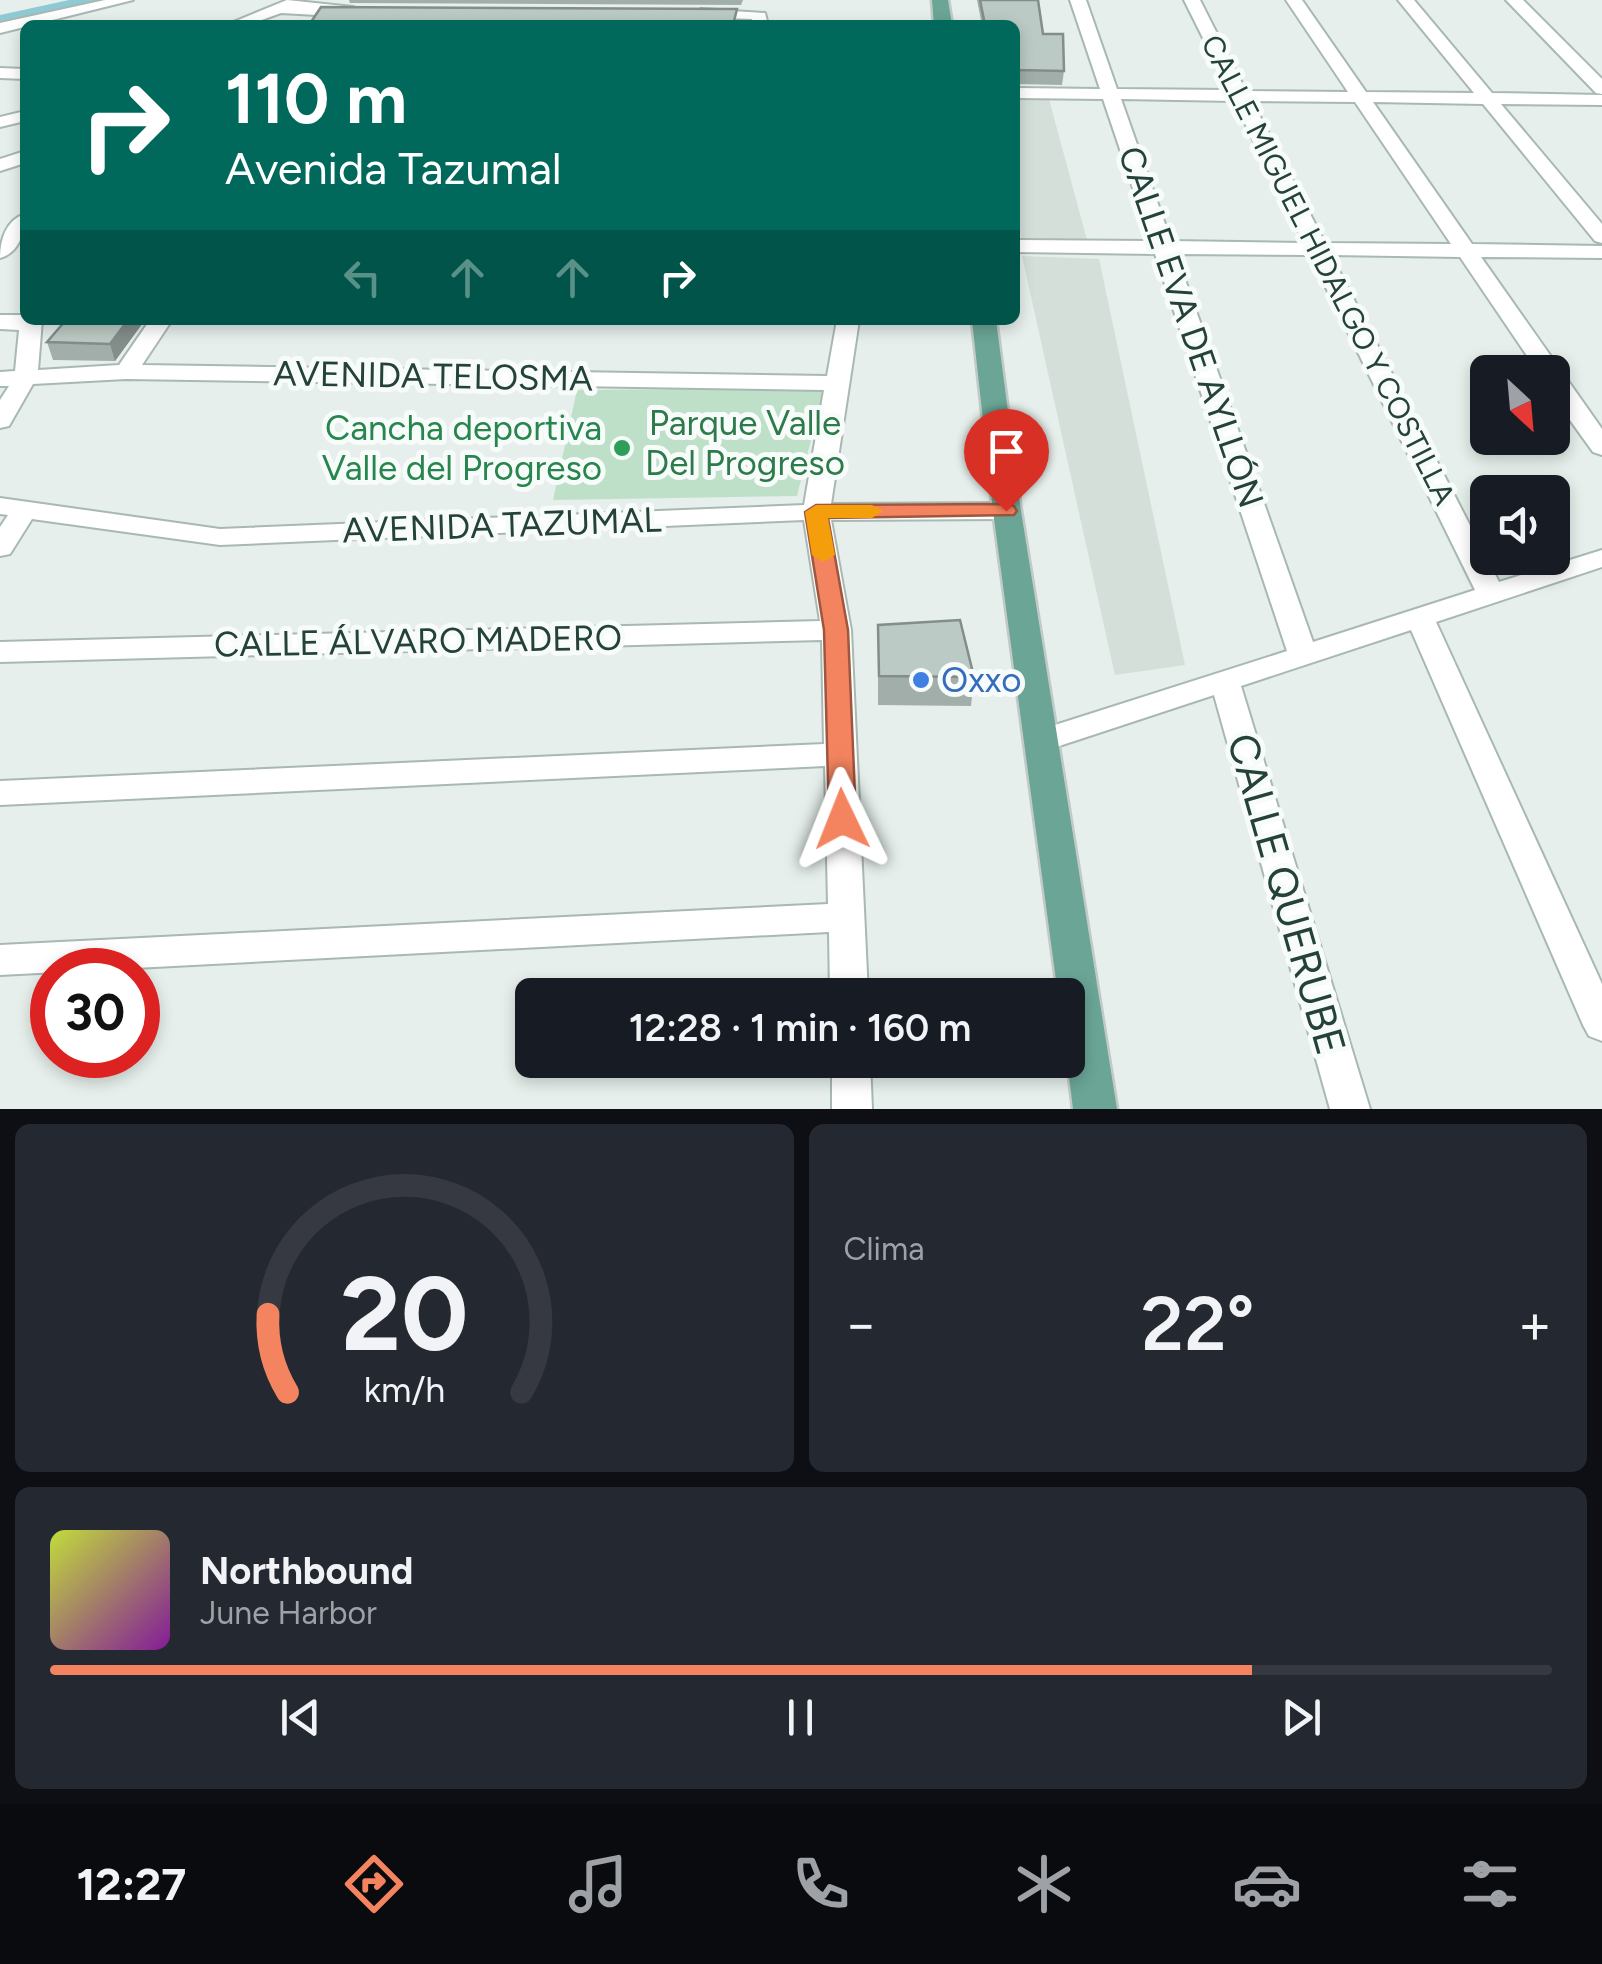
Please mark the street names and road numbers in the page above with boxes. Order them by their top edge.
street label: CALLE MIGUEL HIDALGO Y COSTILLA [1193,29,1464,511]
street label: CALLE EVA DE AYLLÓN [1109,141,1273,513]
street label: AVENIDA TELOSMA [273,352,593,400]
street label: AVENIDA TAZUMAL [342,498,662,552]
street label: CALLE ÁLVARO MADERO [214,616,622,666]
street label: CALLE QUERUBE [1216,728,1357,1060]

